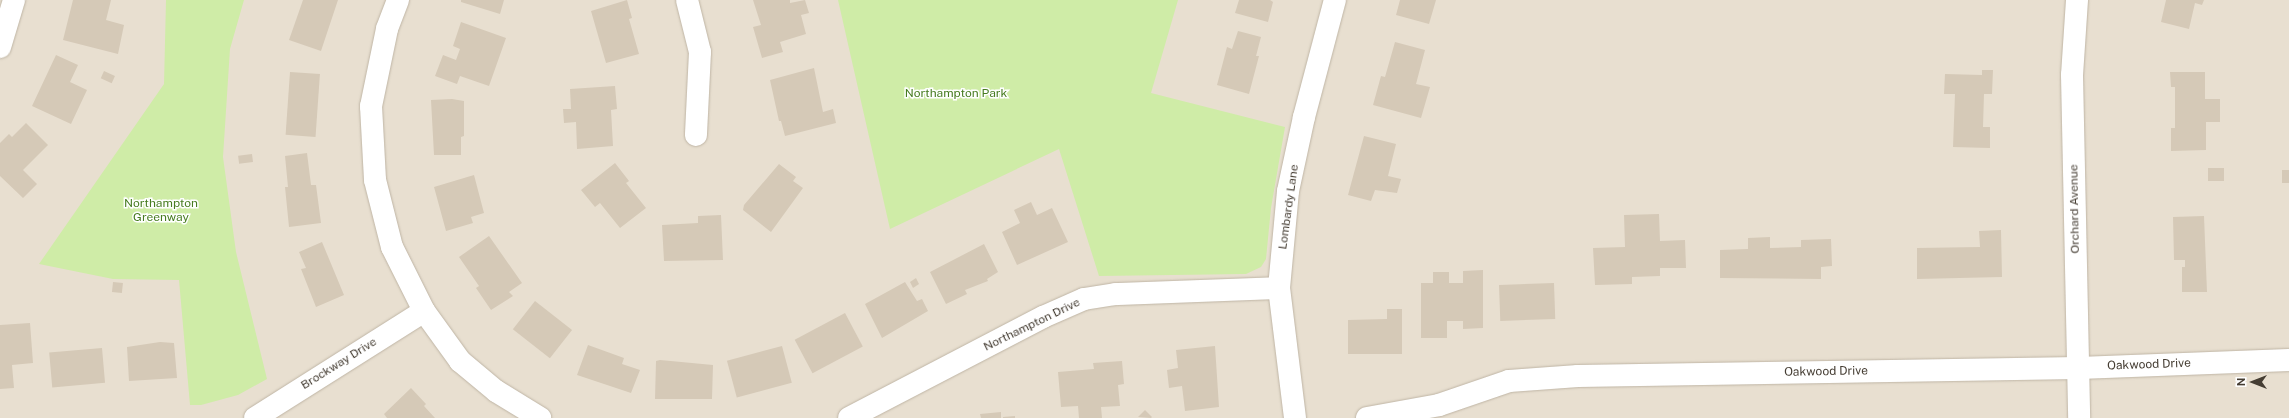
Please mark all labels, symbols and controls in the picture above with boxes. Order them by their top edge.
park label: Northampton Park [905,87,1007,101]
street label: Lombardy Lane [1276,164,1302,250]
street label: Orchard Avenue [2067,164,2083,254]
park label: Northampton Greenway [124,197,198,225]
street label: Northampton Drive [981,295,1083,355]
street label: Brockway Drive [299,335,379,393]
street label: Oakwood Drive [2107,356,2191,374]
north arrow [2233,362,2273,402]
street label: Oakwood Drive [1784,364,1868,380]
text: N [2235,378,2247,386]

